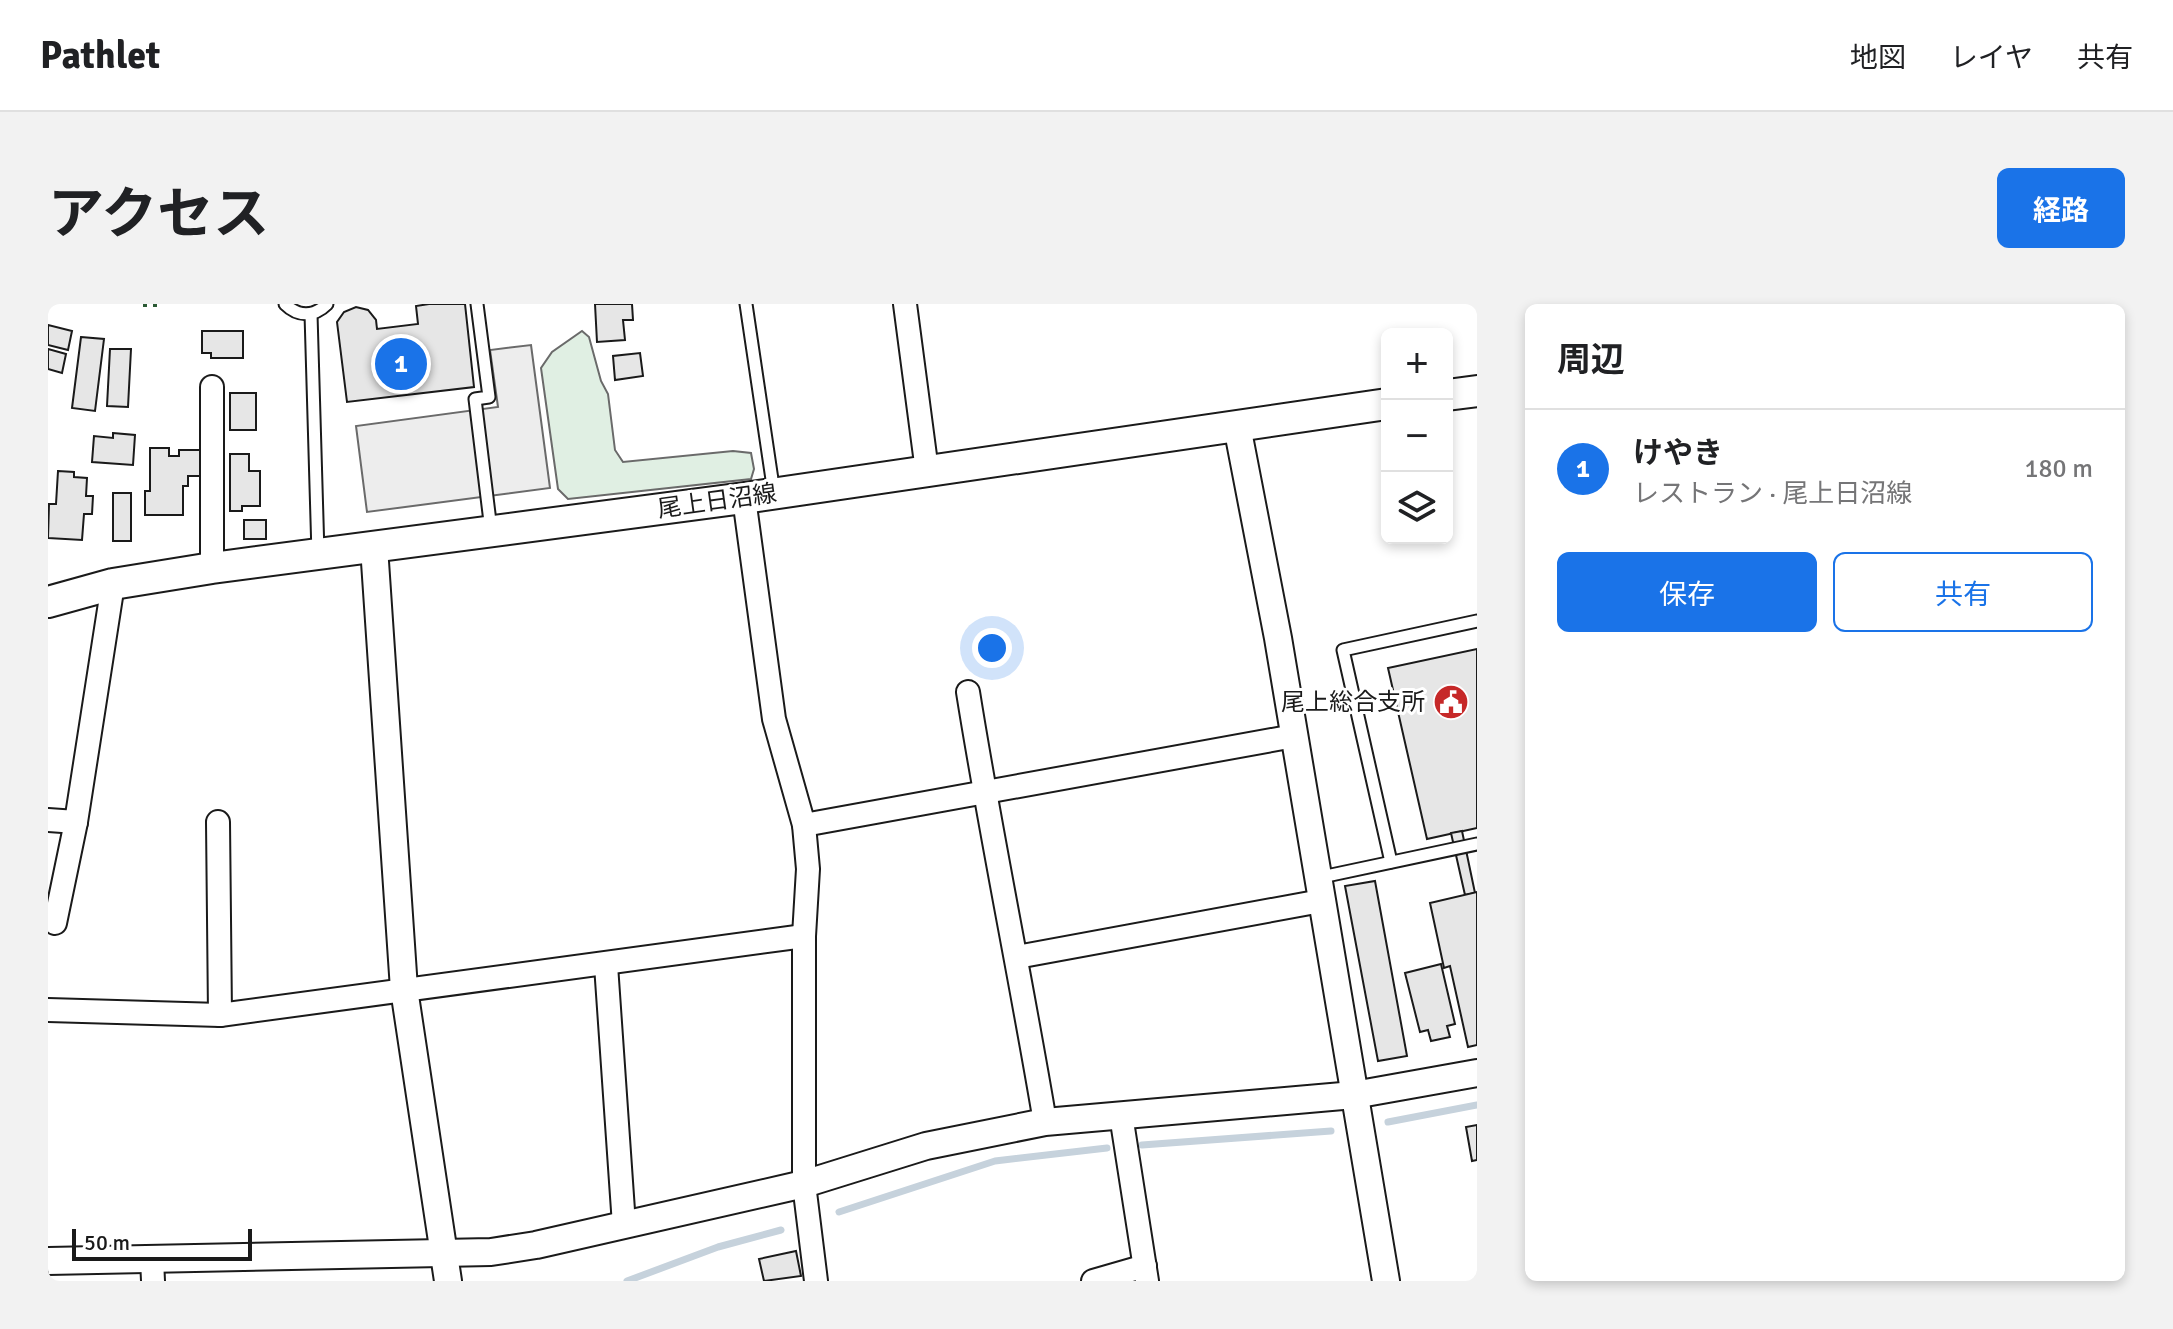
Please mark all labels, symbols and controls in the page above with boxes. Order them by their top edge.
text: Pathlet [40,32,160,79]
text: 地図 [1850,41,1906,75]
text: レイヤ [1950,41,2033,75]
text: 共有 [2077,41,2133,75]
button: 経路 [1997,168,2125,248]
text: アクセス [48,180,269,249]
map controls [1381,328,1453,544]
button: + [1381,328,1453,400]
pin: 1 [375,334,427,394]
text: 周辺 [1557,339,1625,381]
button: − [1381,400,1453,472]
text: けやき [1633,435,1723,472]
text: 1 [1576,453,1590,485]
text: 180 m [2024,453,2093,485]
button: layers [1381,472,1453,544]
street label: 尾上日沼線 [655,478,779,524]
text: レストラン · 尾上日沼線 [1633,478,1912,510]
button: 保存 [1557,552,1817,632]
button: 共有 [1833,552,2093,632]
your location [972,628,1012,668]
public building icon: 尾上総合支所 [1432,683,1470,721]
place label: 尾上総合支所 [1281,687,1425,717]
scale bar [72,1225,252,1261]
text: 50 m [84,1229,130,1256]

